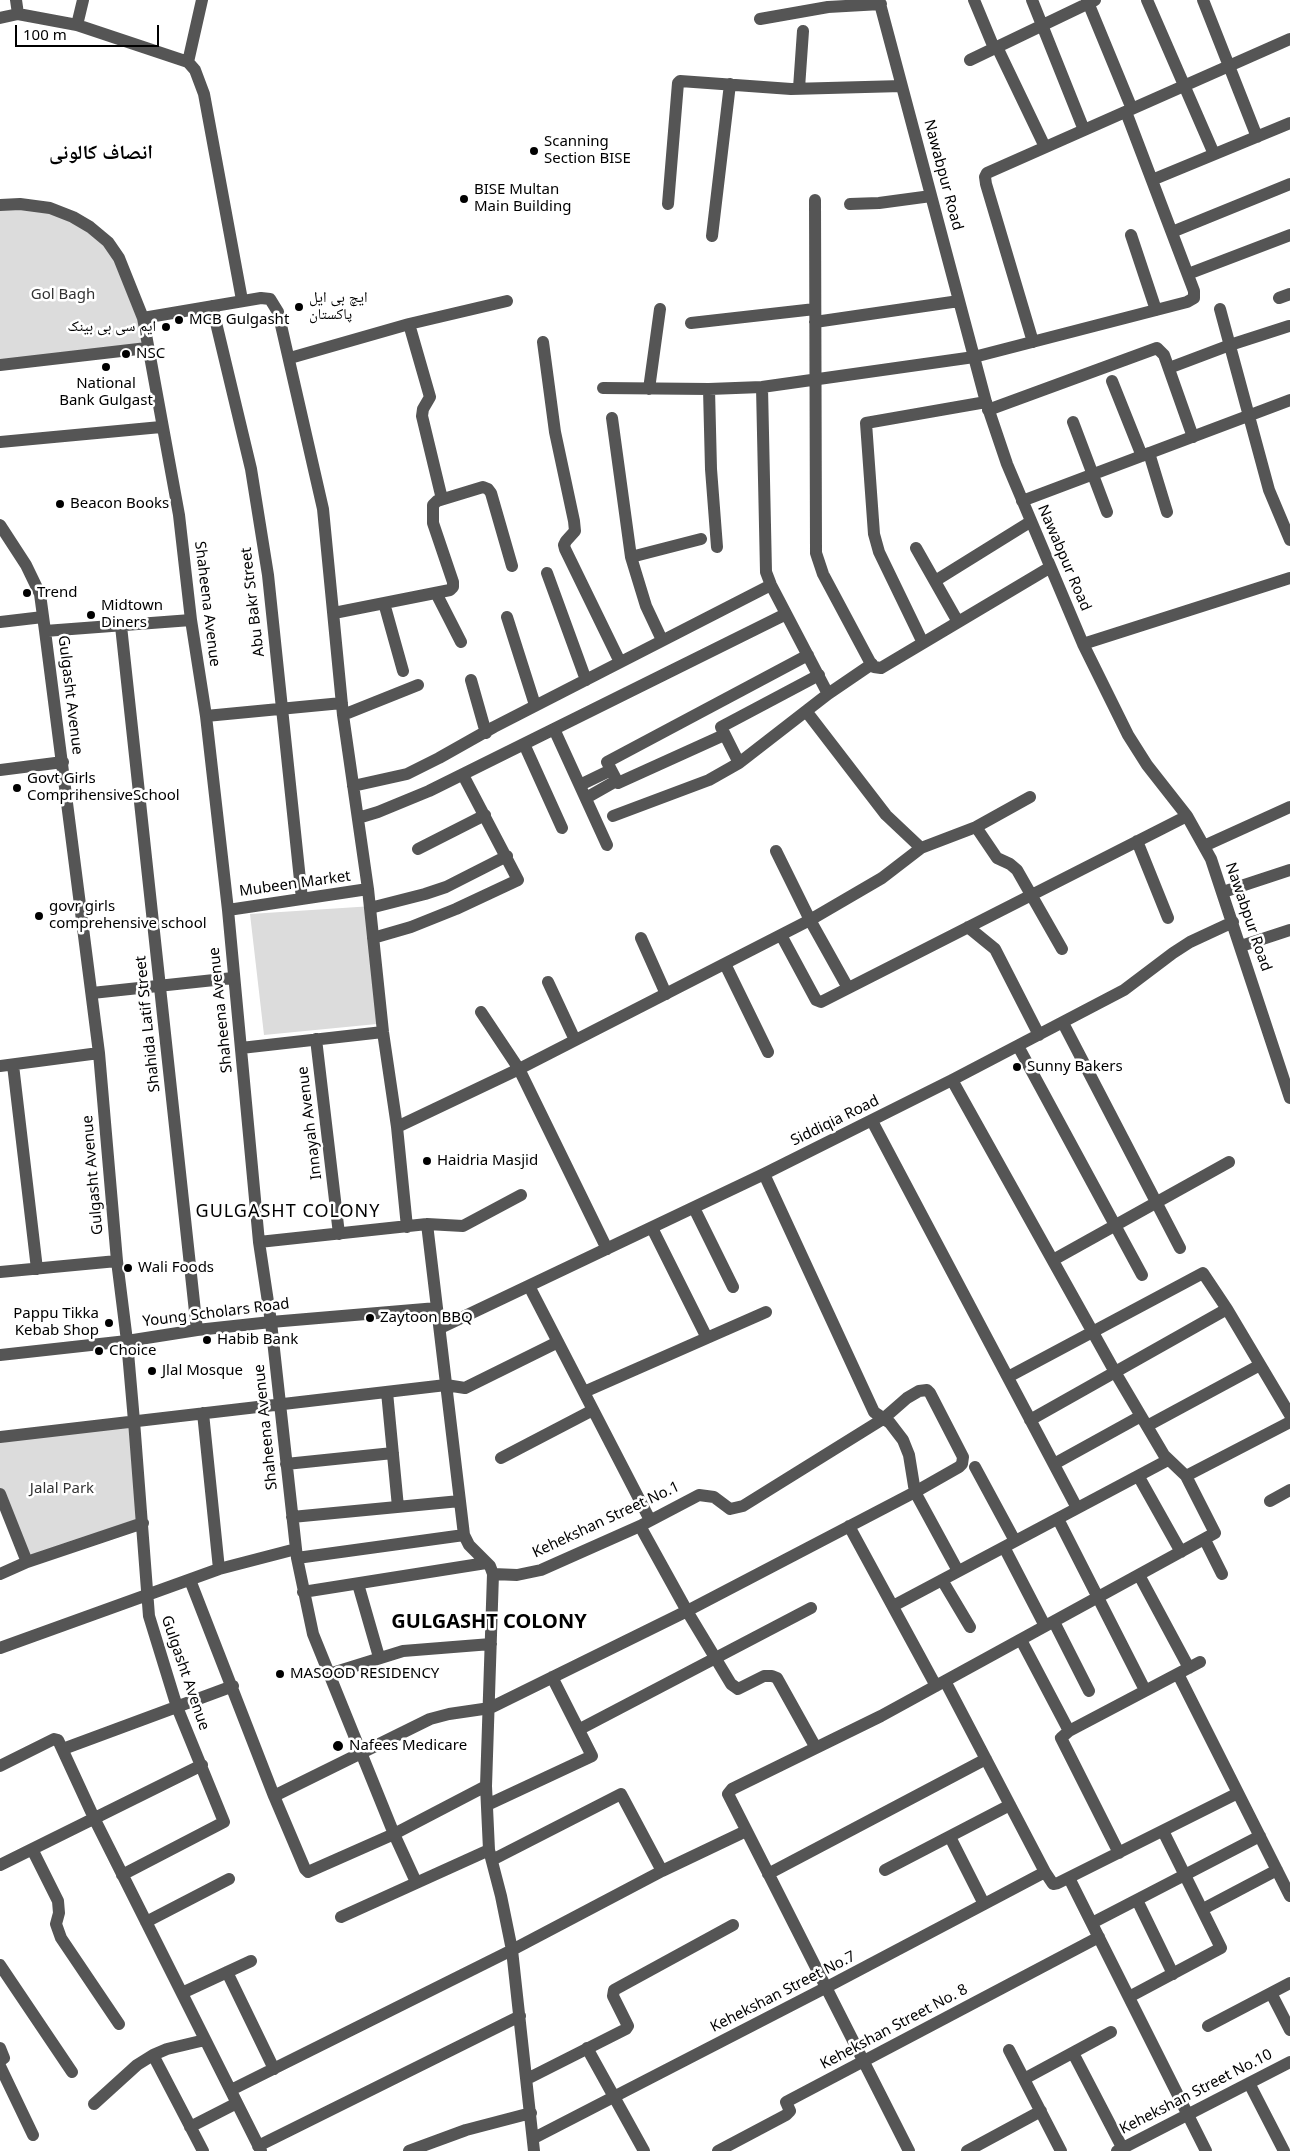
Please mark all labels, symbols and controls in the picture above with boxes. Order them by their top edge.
scale bar [18,15,161,47]
text: 100 m [23,24,67,44]
street label: Nawabpur Road [920,118,966,232]
place label: Scanning Section BISE [544,133,631,168]
district label: انصاف کالونی [49,141,153,165]
marker: Scanning Section BISE [528,145,540,157]
place label: BISE Multan Main Building [474,181,571,216]
marker: BISE Multan Main Building [458,193,470,205]
park label: Gol Bagh [31,286,95,304]
place label: ایچ بی ایل پاکستان [309,289,368,324]
marker: ایچ بی ایل پاکستان [293,301,305,313]
place label: MCB Gulgasht [189,311,289,329]
marker: MCB Gulgasht [173,314,185,326]
place label: ایم سی بی بینک [68,318,156,336]
marker: ایم سی بی بینک [160,321,172,333]
place label: NSC [136,345,165,363]
marker: NSC [120,348,132,360]
marker: National Bank Gulgast [100,361,112,373]
place label: National Bank Gulgast [59,375,153,410]
place label: Beacon Books [70,495,169,513]
marker: Beacon Books [54,498,66,510]
street label: Nawabpur Road [1033,502,1095,614]
street label: Shaheena Avenue [190,540,224,668]
street label: Abu Bakr Street [237,546,269,658]
place label: Trend [37,584,77,602]
marker: Trend [21,587,33,599]
place label: Midtown Diners [101,597,163,632]
marker: Midtown Diners [85,609,97,621]
street label: Gulgasht Avenue [54,634,86,756]
place label: Govt Girls ComprihensiveSchool [27,770,180,805]
marker: Govt Girls ComprihensiveSchool [11,782,23,794]
street label: Nawabpur Road [1221,860,1275,974]
street label: Mubeen Market [238,867,352,901]
place label: govr girls comprehensive school [49,898,207,933]
marker: govr girls comprehensive school [33,910,45,922]
street label: Shaheena Avenue [205,946,237,1074]
street label: Shahida Latif Street [132,955,164,1093]
place label: Sunny Bakers [1027,1058,1123,1076]
marker: Sunny Bakers [1011,1061,1023,1073]
street label: Innayah Avenue [294,1065,326,1181]
street label: Siddiqia Road [788,1092,882,1150]
street label: Gulgasht Avenue [79,1114,107,1236]
place label: Haidria Masjid [437,1152,538,1170]
marker: Haidria Masjid [421,1155,433,1167]
district label: GULGASHT COLONY [194,1201,382,1223]
place label: Wali Foods [138,1259,214,1277]
marker: Wali Foods [122,1262,134,1274]
street label: Young Scholars Road [142,1295,290,1331]
place label: Pappu Tikka Kebab Shop [13,1305,99,1340]
place label: Zaytoon BBQ [380,1309,473,1327]
marker: Zaytoon BBQ [364,1312,376,1324]
marker: Pappu Tikka Kebab Shop [103,1317,115,1329]
place label: Habib Bank [217,1331,298,1349]
marker: Habib Bank [201,1334,213,1346]
place label: Choice [109,1342,156,1360]
marker: Choice [93,1345,105,1357]
place label: Jlal Mosque [162,1362,243,1380]
street label: Shaheena Avenue [250,1363,282,1491]
marker: Jlal Mosque [146,1365,158,1377]
street label: Kehekshan Street No.1 [530,1478,682,1562]
park label: Jalal Park [30,1480,94,1498]
district label: GULGASHT COLONY [382,1610,596,1634]
street label: Gulgasht Avenue [157,1613,213,1733]
place label: MASOOD RESIDENCY [290,1665,439,1683]
marker: MASOOD RESIDENCY [274,1668,286,1680]
place label: Nafees Medicare [349,1737,467,1755]
marker: Nafees Medicare [331,1739,345,1753]
street label: Kehekshan Street No.7 [707,1948,859,2036]
street label: Kehekshan Street No. 8 [817,1980,971,2074]
street label: Kehekshan Street No.10 [1117,2046,1275,2138]

